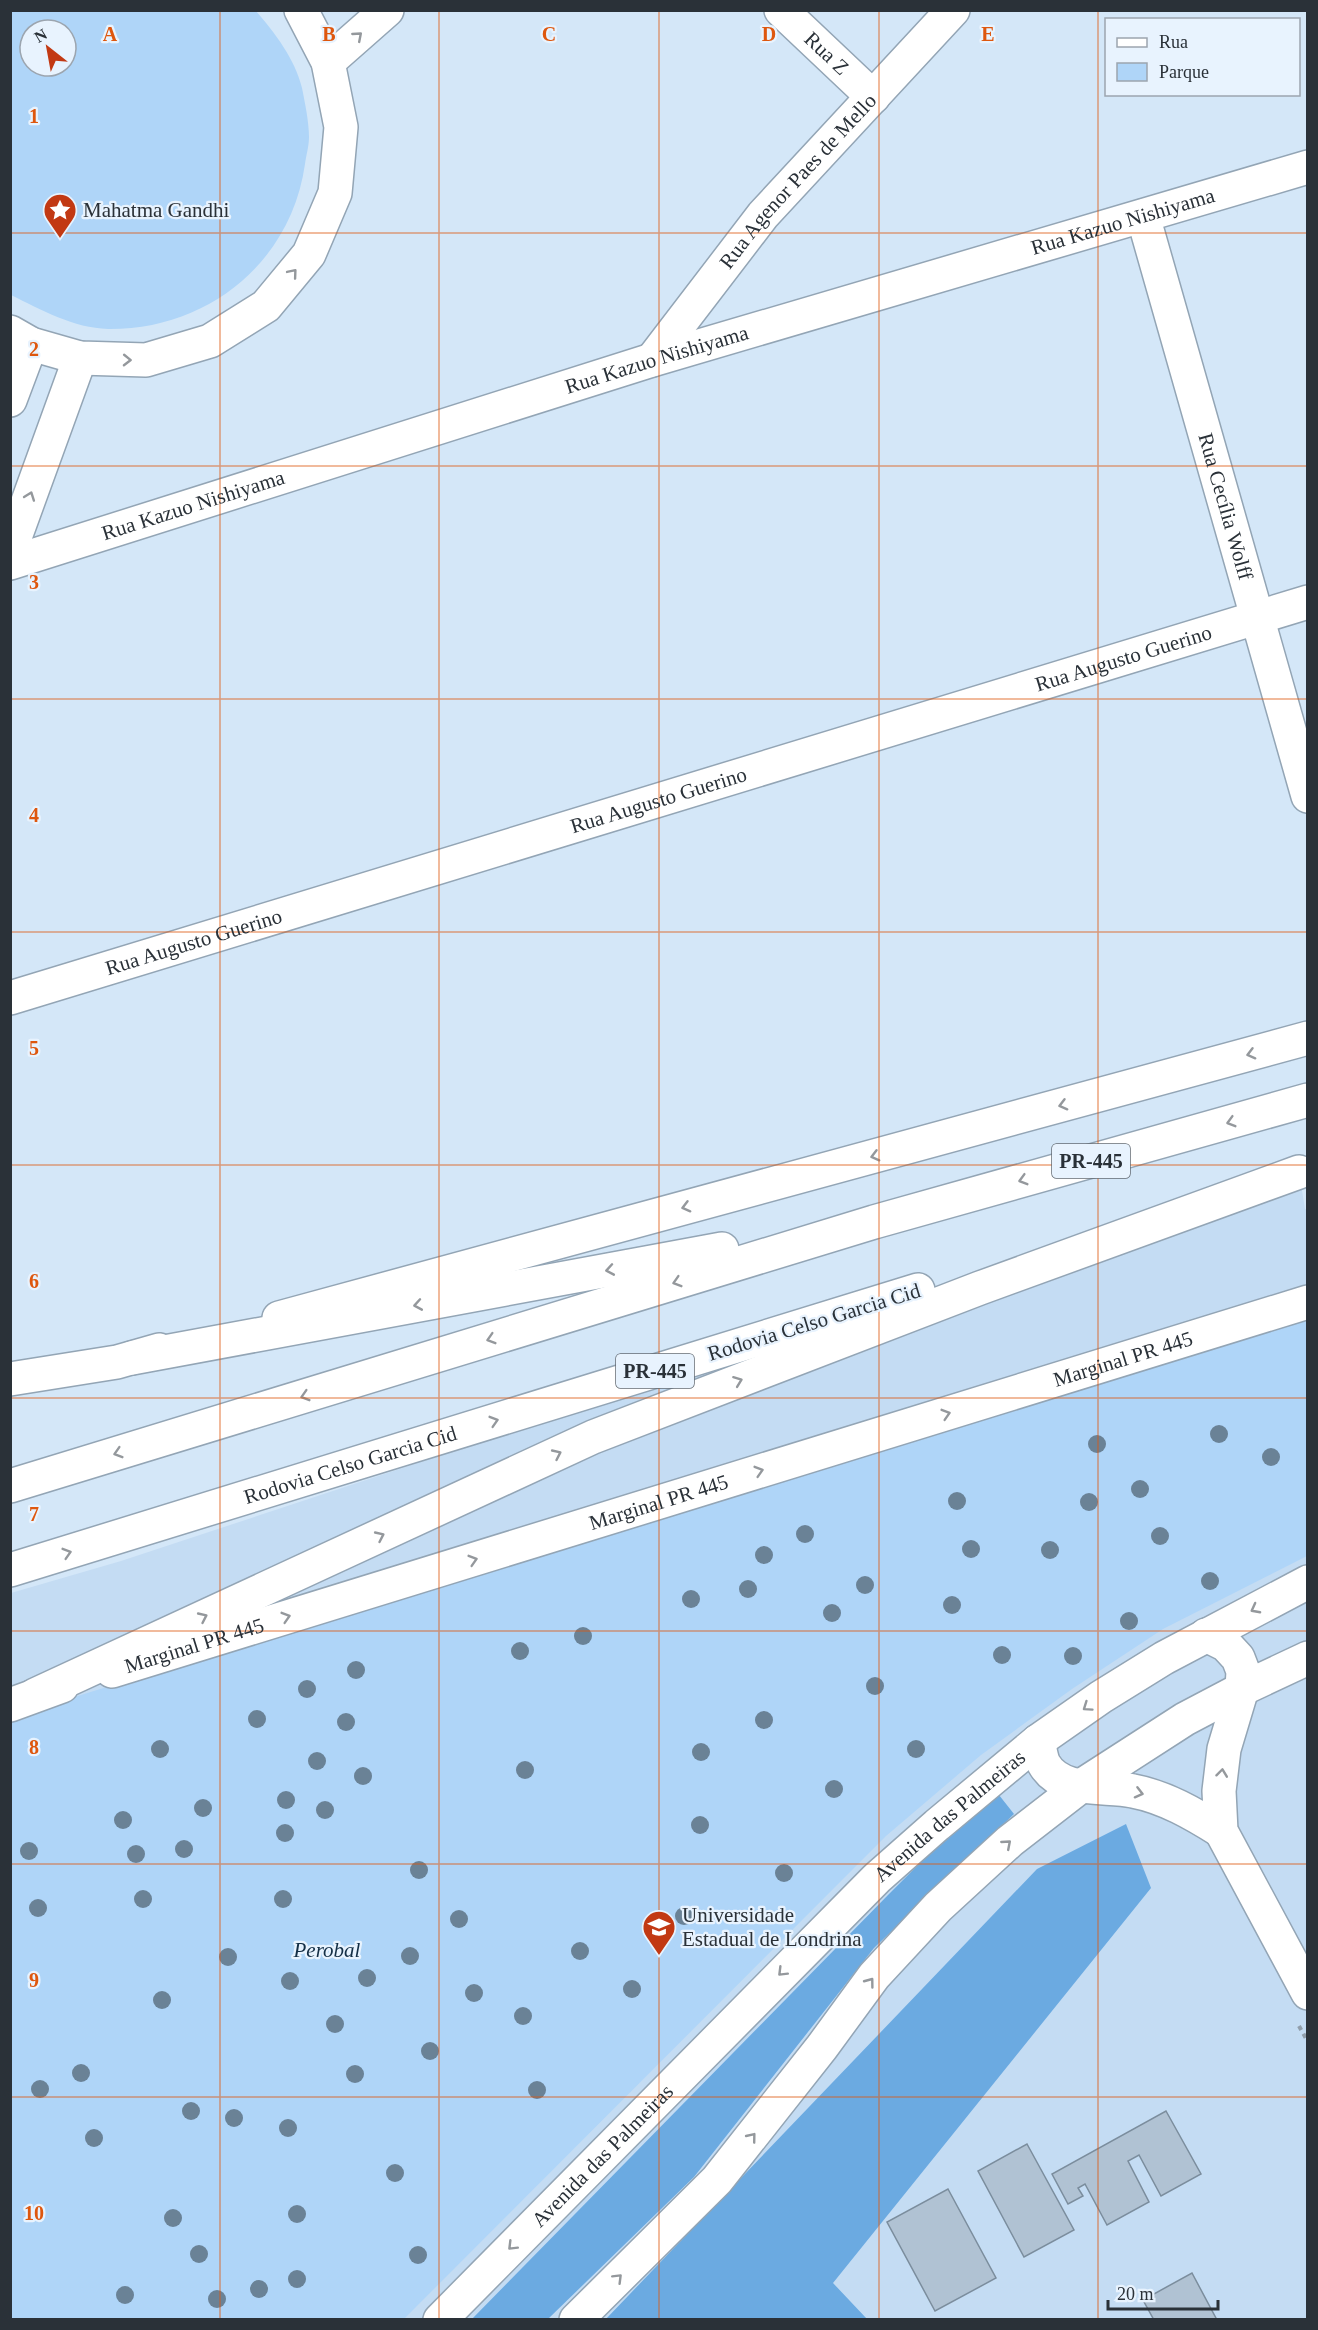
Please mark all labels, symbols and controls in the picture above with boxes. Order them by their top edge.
north arrow [18,18,78,78]
legend [1105,18,1300,96]
text: A [103,23,118,45]
text: B [322,23,336,45]
text: C [542,23,556,45]
text: D [762,23,776,45]
text: E [981,23,995,45]
text: N [31,25,50,46]
street label: Rua Z [800,27,854,80]
text: Rua [1159,32,1188,52]
one-way arrow [351,33,362,44]
text: Parque [1159,62,1209,82]
street label: Rua Agenor Paes de Mello [714,89,881,273]
text: 1 [29,105,39,127]
street label: Rua Kazuo Nishiyama [1028,183,1218,260]
place icon: Mahatma Gandhi [42,192,78,239]
place label: Mahatma Gandhi [83,198,230,222]
one-way arrow [286,269,297,280]
street label: Rua Kazuo Nishiyama [562,320,752,399]
text: 2 [29,338,39,360]
one-way arrow [122,353,131,366]
street label: Rua Cecília Wolff [1193,430,1258,583]
street label: Rua Kazuo Nishiyama [99,465,288,545]
one-way arrow [23,491,36,502]
text: 3 [29,571,39,593]
street label: Rua Augusto Guerino [1032,620,1214,697]
street label: Rua Augusto Guerino [567,762,750,838]
text: 4 [29,804,39,826]
street label: Rua Augusto Guerino [103,904,285,980]
text: 5 [29,1037,39,1059]
one-way arrow [1246,1046,1256,1059]
one-way arrow [1058,1098,1069,1110]
one-way arrow [1226,1114,1236,1127]
road number: PR-445 [1052,1144,1130,1178]
one-way arrow [870,1149,881,1161]
one-way arrow [1018,1173,1029,1185]
one-way arrow [682,1200,692,1212]
one-way arrow [605,1263,615,1276]
text: 6 [29,1270,39,1292]
one-way arrow [673,1275,683,1287]
street label: Rodovia Celso Garcia Cid [705,1278,924,1366]
one-way arrow [413,1298,423,1311]
street label: Marginal PR 445 [1050,1326,1195,1392]
one-way arrow [486,1332,497,1344]
road number: PR-445 [616,1354,694,1388]
one-way arrow [731,1376,742,1388]
one-way arrow [300,1389,311,1401]
one-way arrow [940,1409,951,1421]
one-way arrow [488,1416,499,1428]
street label: Rodovia Celso Garcia Cid [241,1421,460,1509]
one-way arrow [113,1446,124,1458]
one-way arrow [550,1449,561,1461]
one-way arrow [753,1466,764,1478]
street label: Marginal PR 445 [586,1470,731,1535]
text: 7 [29,1503,39,1525]
one-way arrow [373,1531,384,1543]
one-way arrow [61,1548,72,1560]
one-way arrow [467,1554,478,1567]
one-way arrow [1251,1602,1262,1613]
one-way arrow [280,1612,291,1624]
street label: Marginal PR 445 [122,1613,267,1678]
one-way arrow [196,1613,207,1625]
one-way arrow [1083,1700,1094,1711]
text: 8 [29,1736,39,1758]
street label: Avenida das Palmeiras [869,1745,1030,1887]
one-way arrow [1215,1768,1227,1777]
one-way arrow [1134,1785,1144,1798]
one-way arrow [1000,1840,1011,1851]
place label: Universidade Estadual de Londrina [682,1903,862,1951]
school or university icon: Universidade Estadual de Londrina [641,1909,677,1956]
park label: Perobal [293,1938,361,1962]
one-way arrow [779,1965,790,1976]
text: 9 [29,1969,39,1991]
one-way arrow [863,1978,874,1989]
street label: Avenida das Palmeiras [527,2079,678,2232]
one-way arrow [744,2133,755,2144]
text: 10 [24,2202,44,2224]
one-way arrow [509,2238,520,2249]
scale bar [1108,2273,1218,2311]
one-way arrow [610,2275,621,2286]
text: 20 m [1117,2284,1154,2304]

